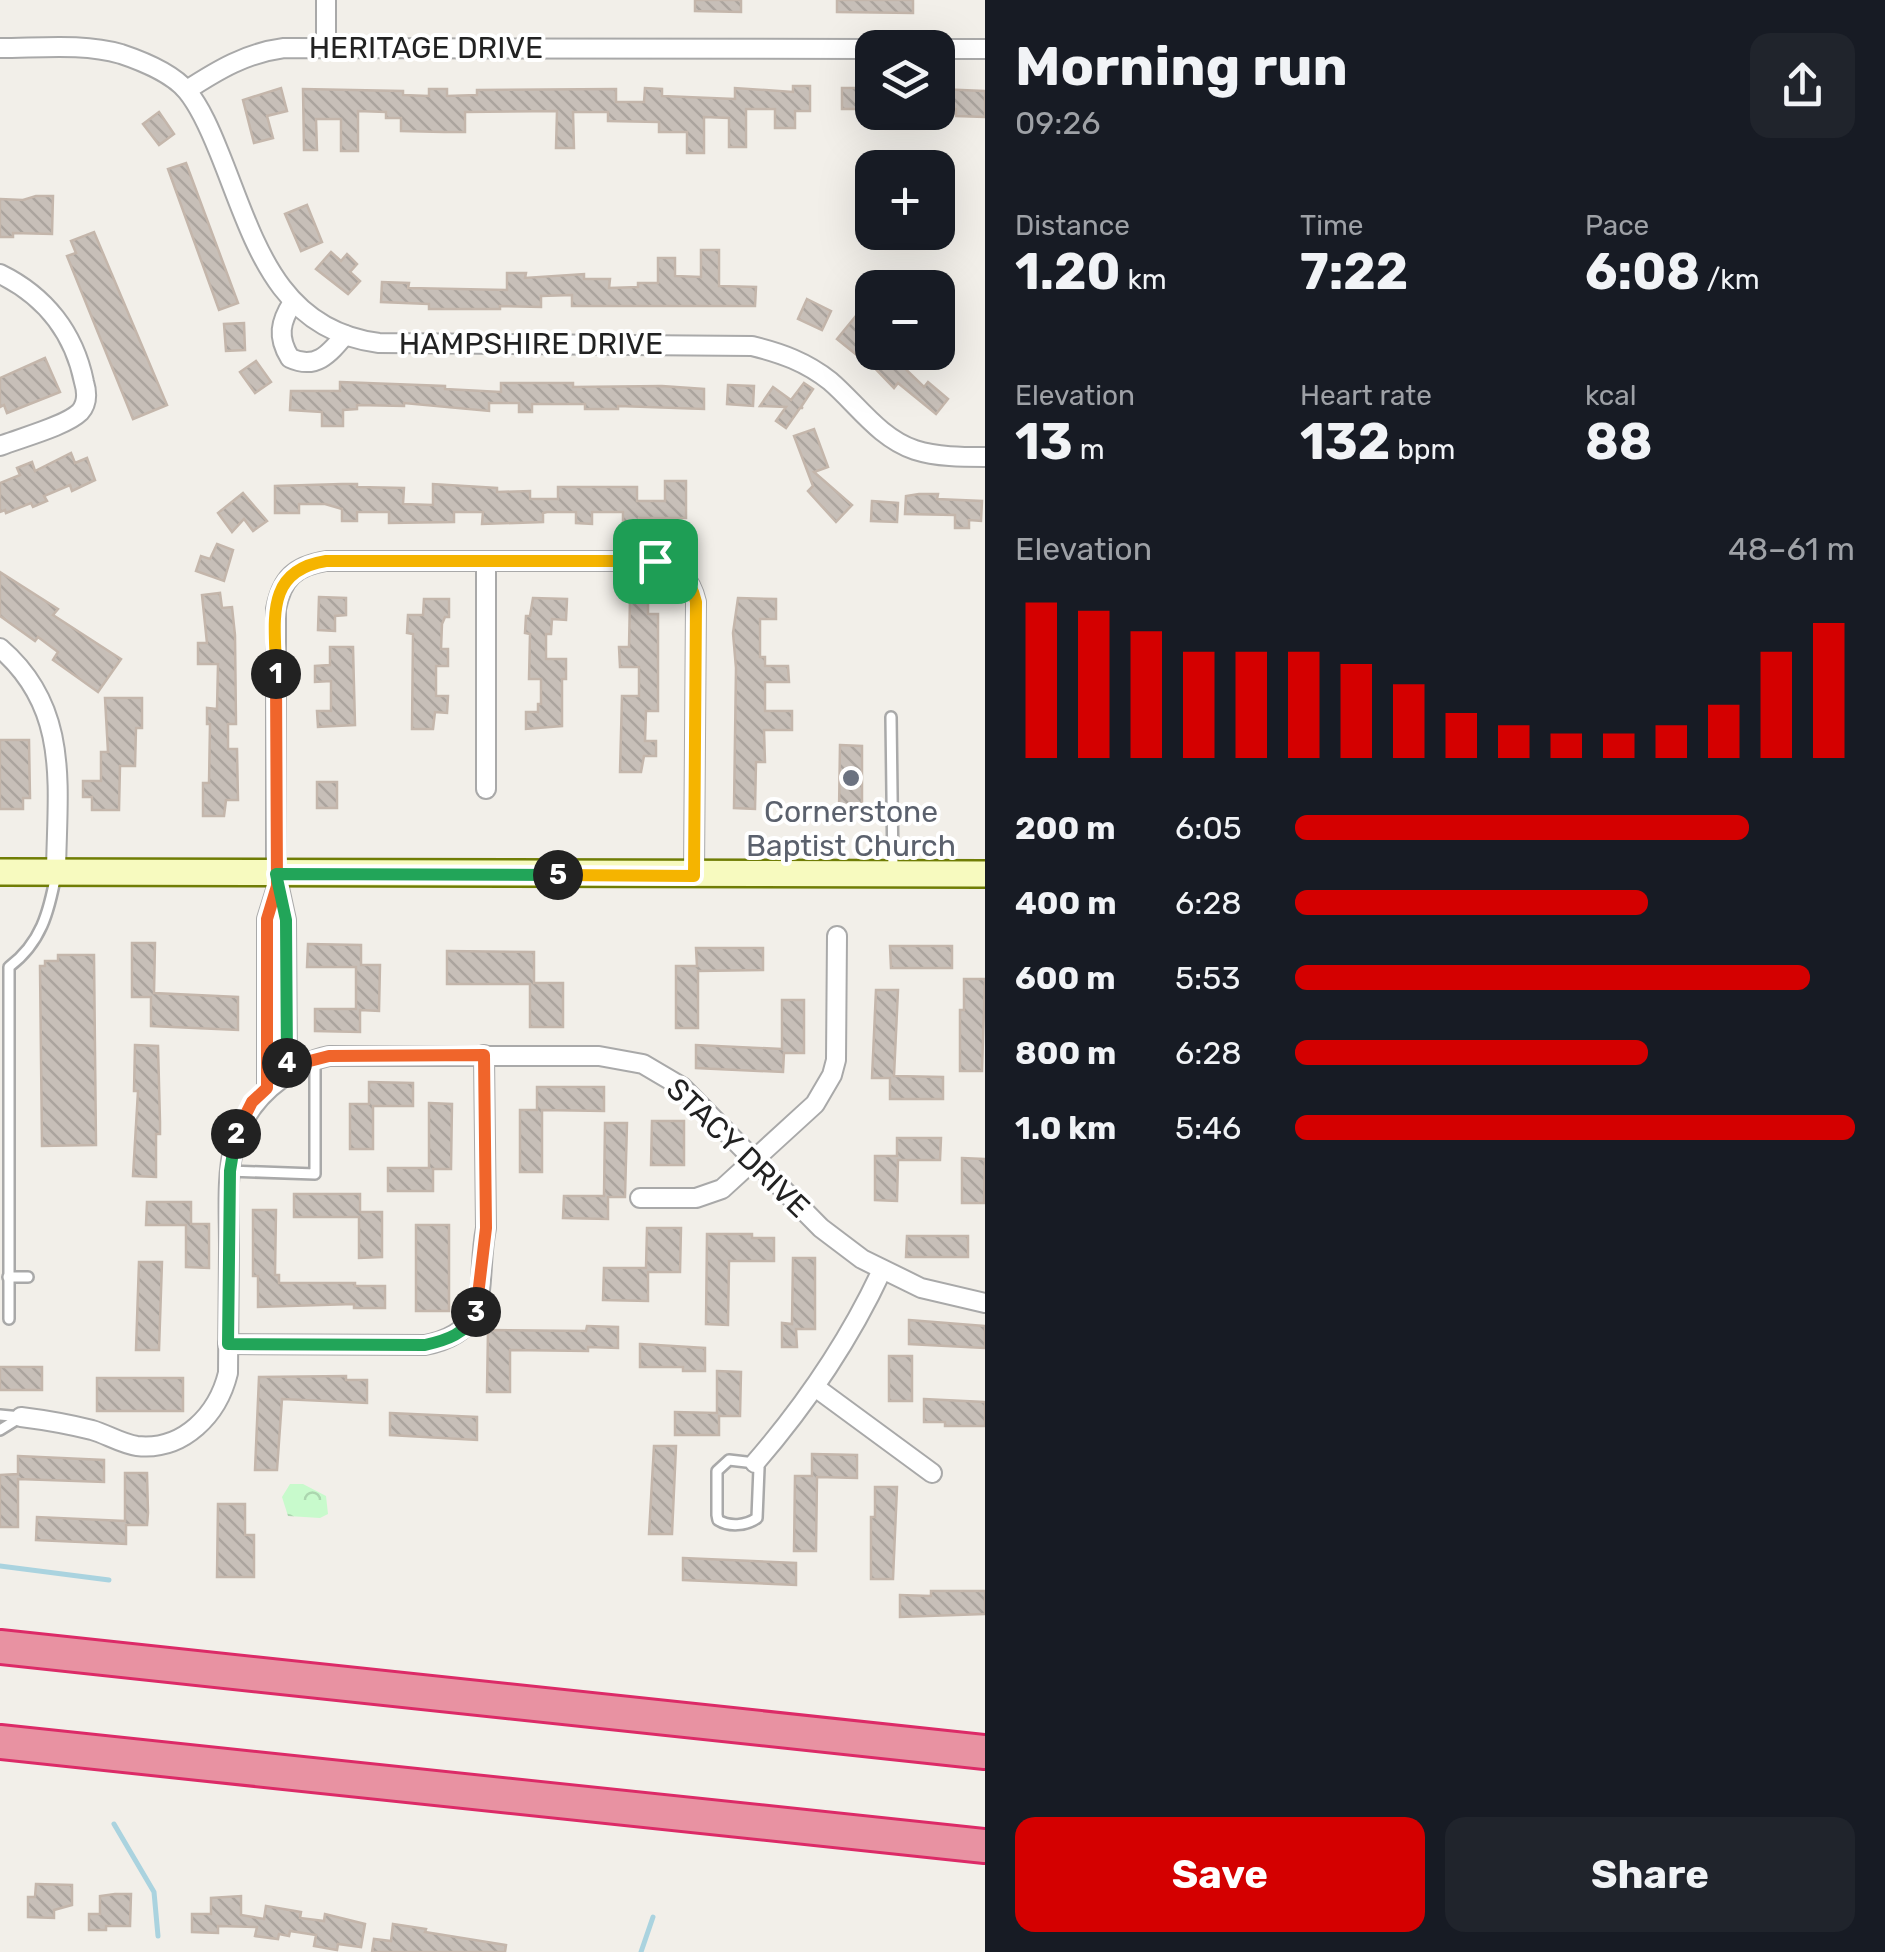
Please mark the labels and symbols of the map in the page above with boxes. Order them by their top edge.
street label: HERITAGE DRIVE [309,30,543,66]
street label: HAMPSHIRE DRIVE [399,326,663,362]
pin [613,519,698,604]
pin: 1 [251,649,301,699]
marker: Cornerstone Baptist Church [840,767,862,789]
place label: Cornerstone Baptist Church [746,794,956,864]
pin: 5 [533,850,583,900]
pin: 4 [262,1038,312,1088]
street label: STACY DRIVE [659,1071,817,1225]
pin: 2 [211,1109,261,1159]
pin: 3 [451,1287,501,1337]

